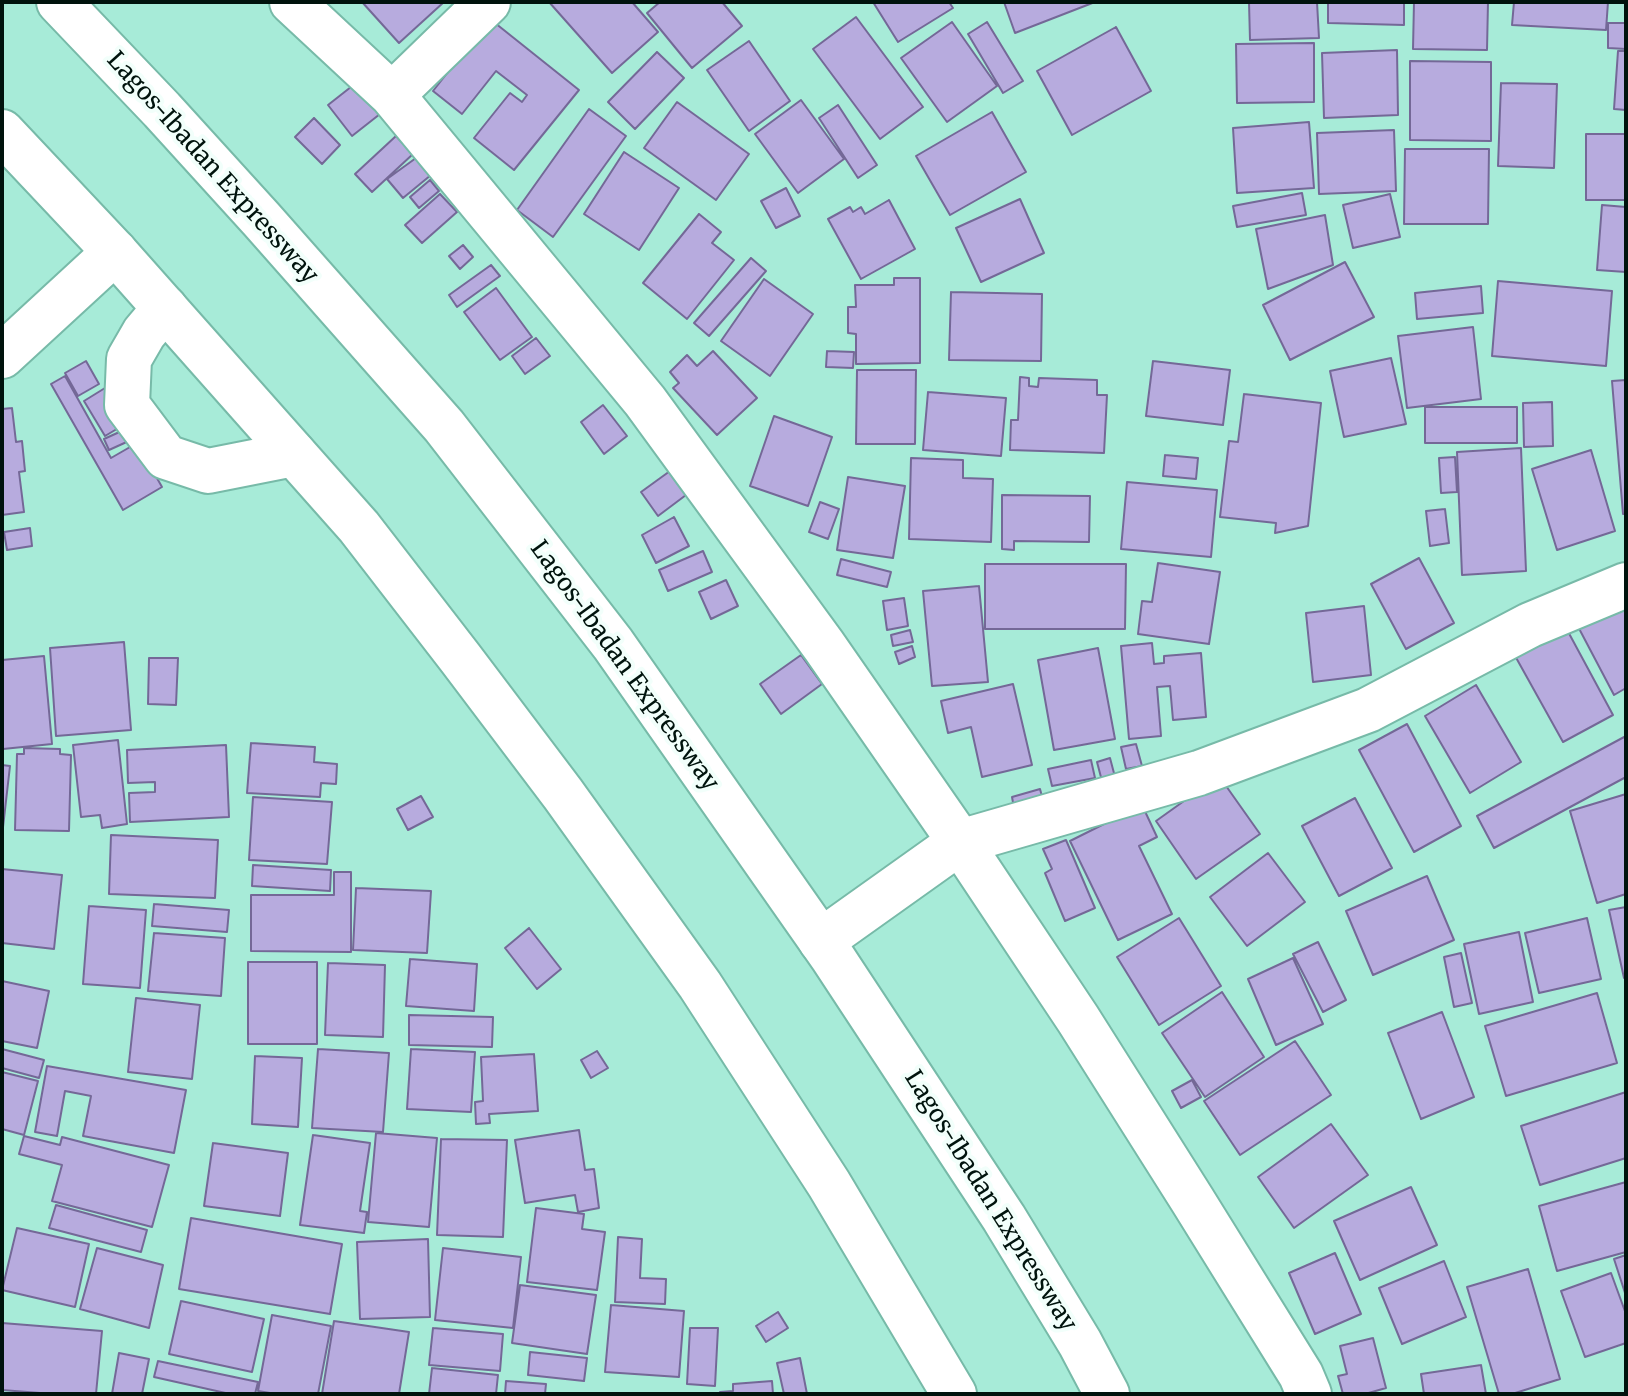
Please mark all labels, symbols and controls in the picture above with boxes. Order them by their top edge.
street label: Lagos-Ibadan Expressway [100,46,324,290]
street label: Lagos-Ibadan Expressway [524,536,724,796]
street label: Lagos-Ibadan Expressway [898,1065,1082,1337]

